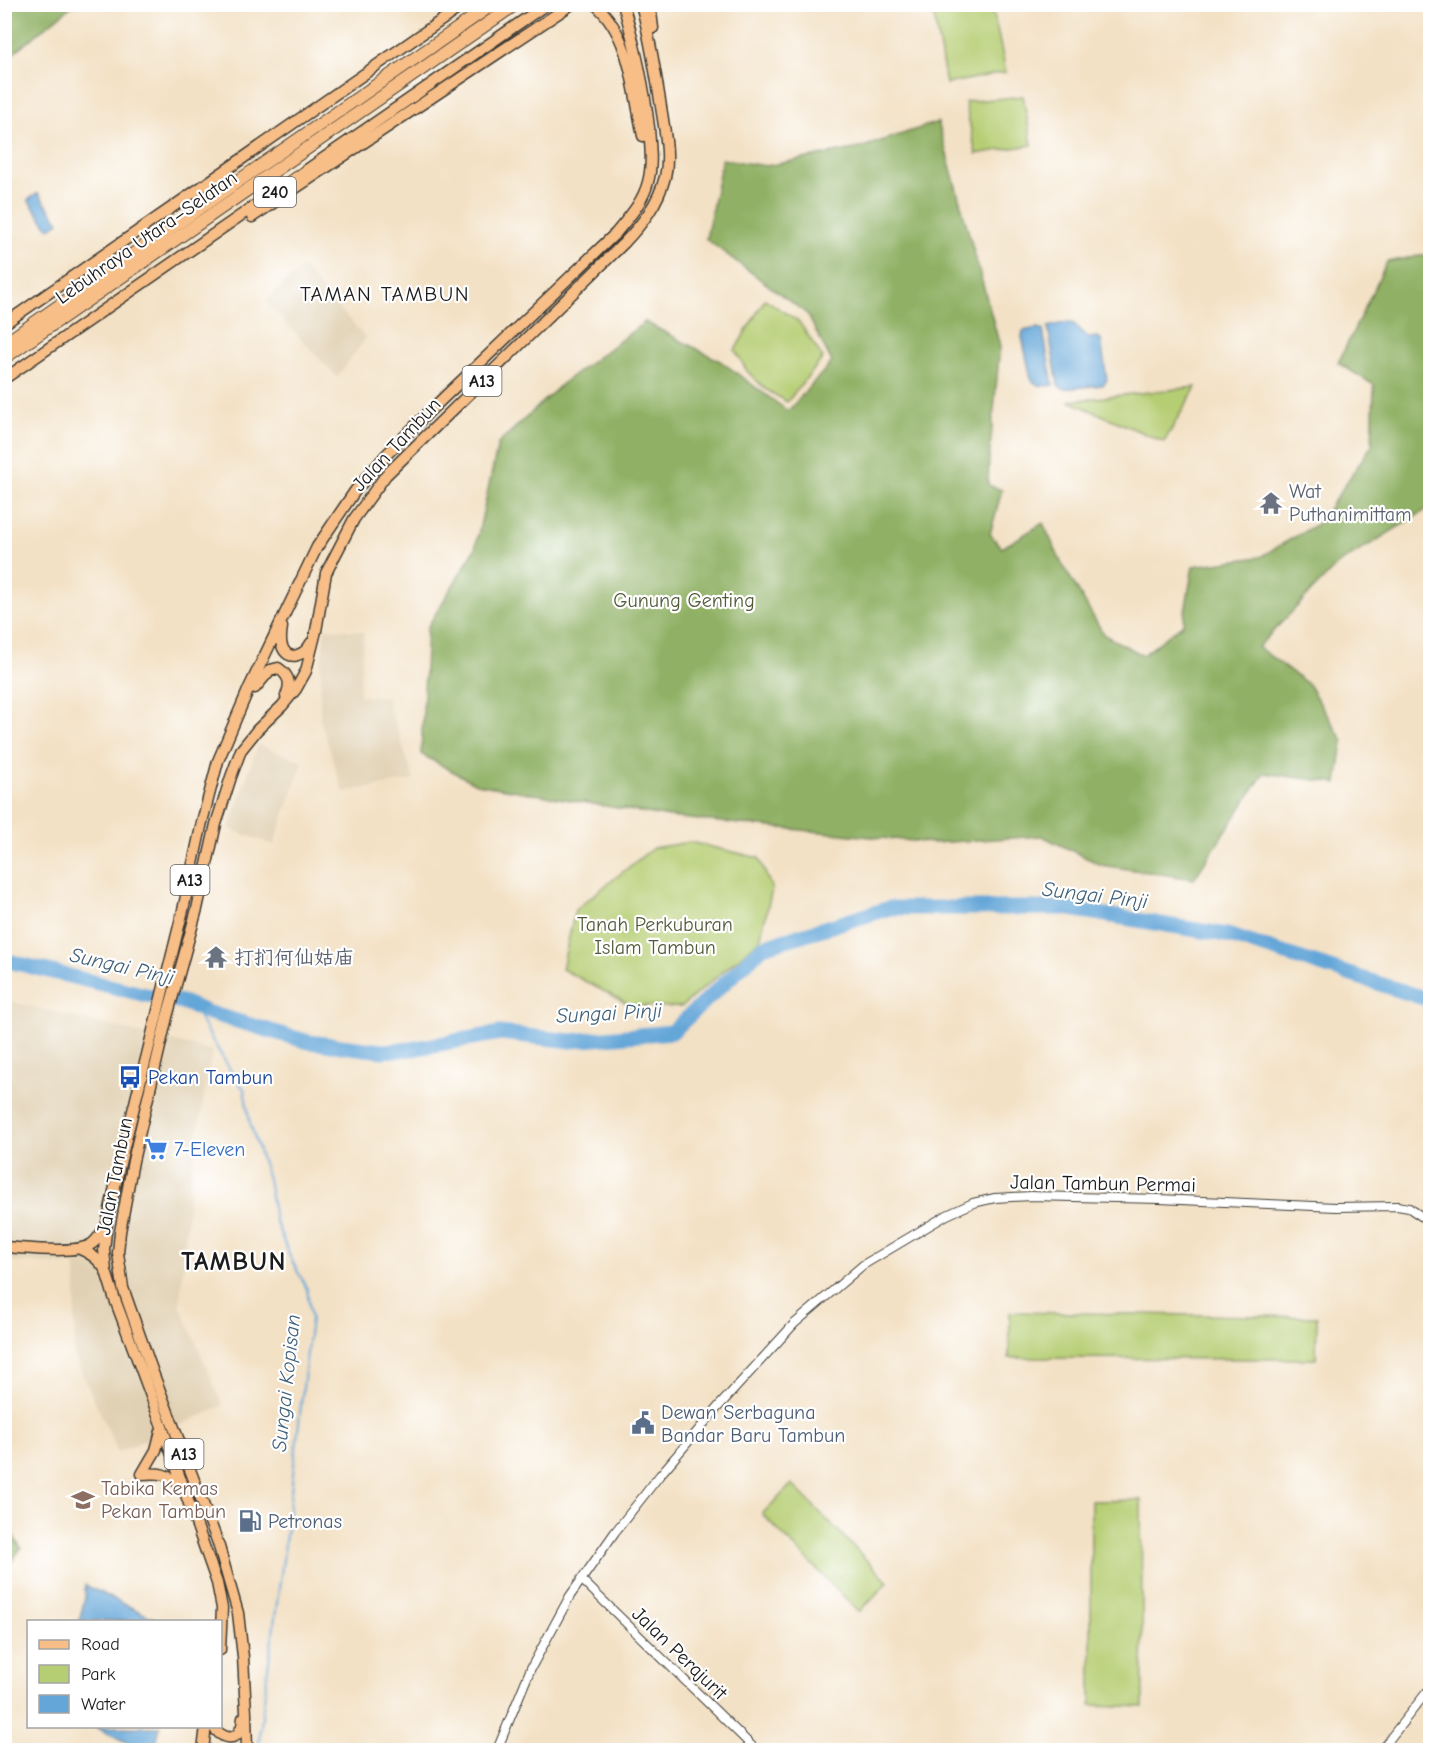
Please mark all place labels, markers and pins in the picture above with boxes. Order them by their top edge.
place label: Wat Puthanimittam [1289,480,1412,526]
temple icon: Wat Puthanimittam [1258,490,1284,516]
temple icon: 打扪何仙姑庙 [203,944,229,970]
place label: 打扪何仙姑庙 [234,946,354,969]
bus stop icon: Pekan Tambun [117,1064,143,1090]
place label: Pekan Tambun [148,1066,273,1089]
supermarket icon: 7-Eleven [143,1136,169,1162]
place label: 7-Eleven [174,1138,245,1161]
place label: Dewan Serbaguna Bandar Baru Tambun [661,1401,845,1447]
public building icon: Dewan Serbaguna Bandar Baru Tambun [630,1410,656,1436]
place label: Tabika Kemas Pekan Tambun [101,1477,226,1523]
school or university icon: Tabika Kemas Pekan Tambun [70,1487,96,1513]
fuel station icon: Petronas [237,1508,263,1534]
place label: Petronas [268,1510,342,1533]

